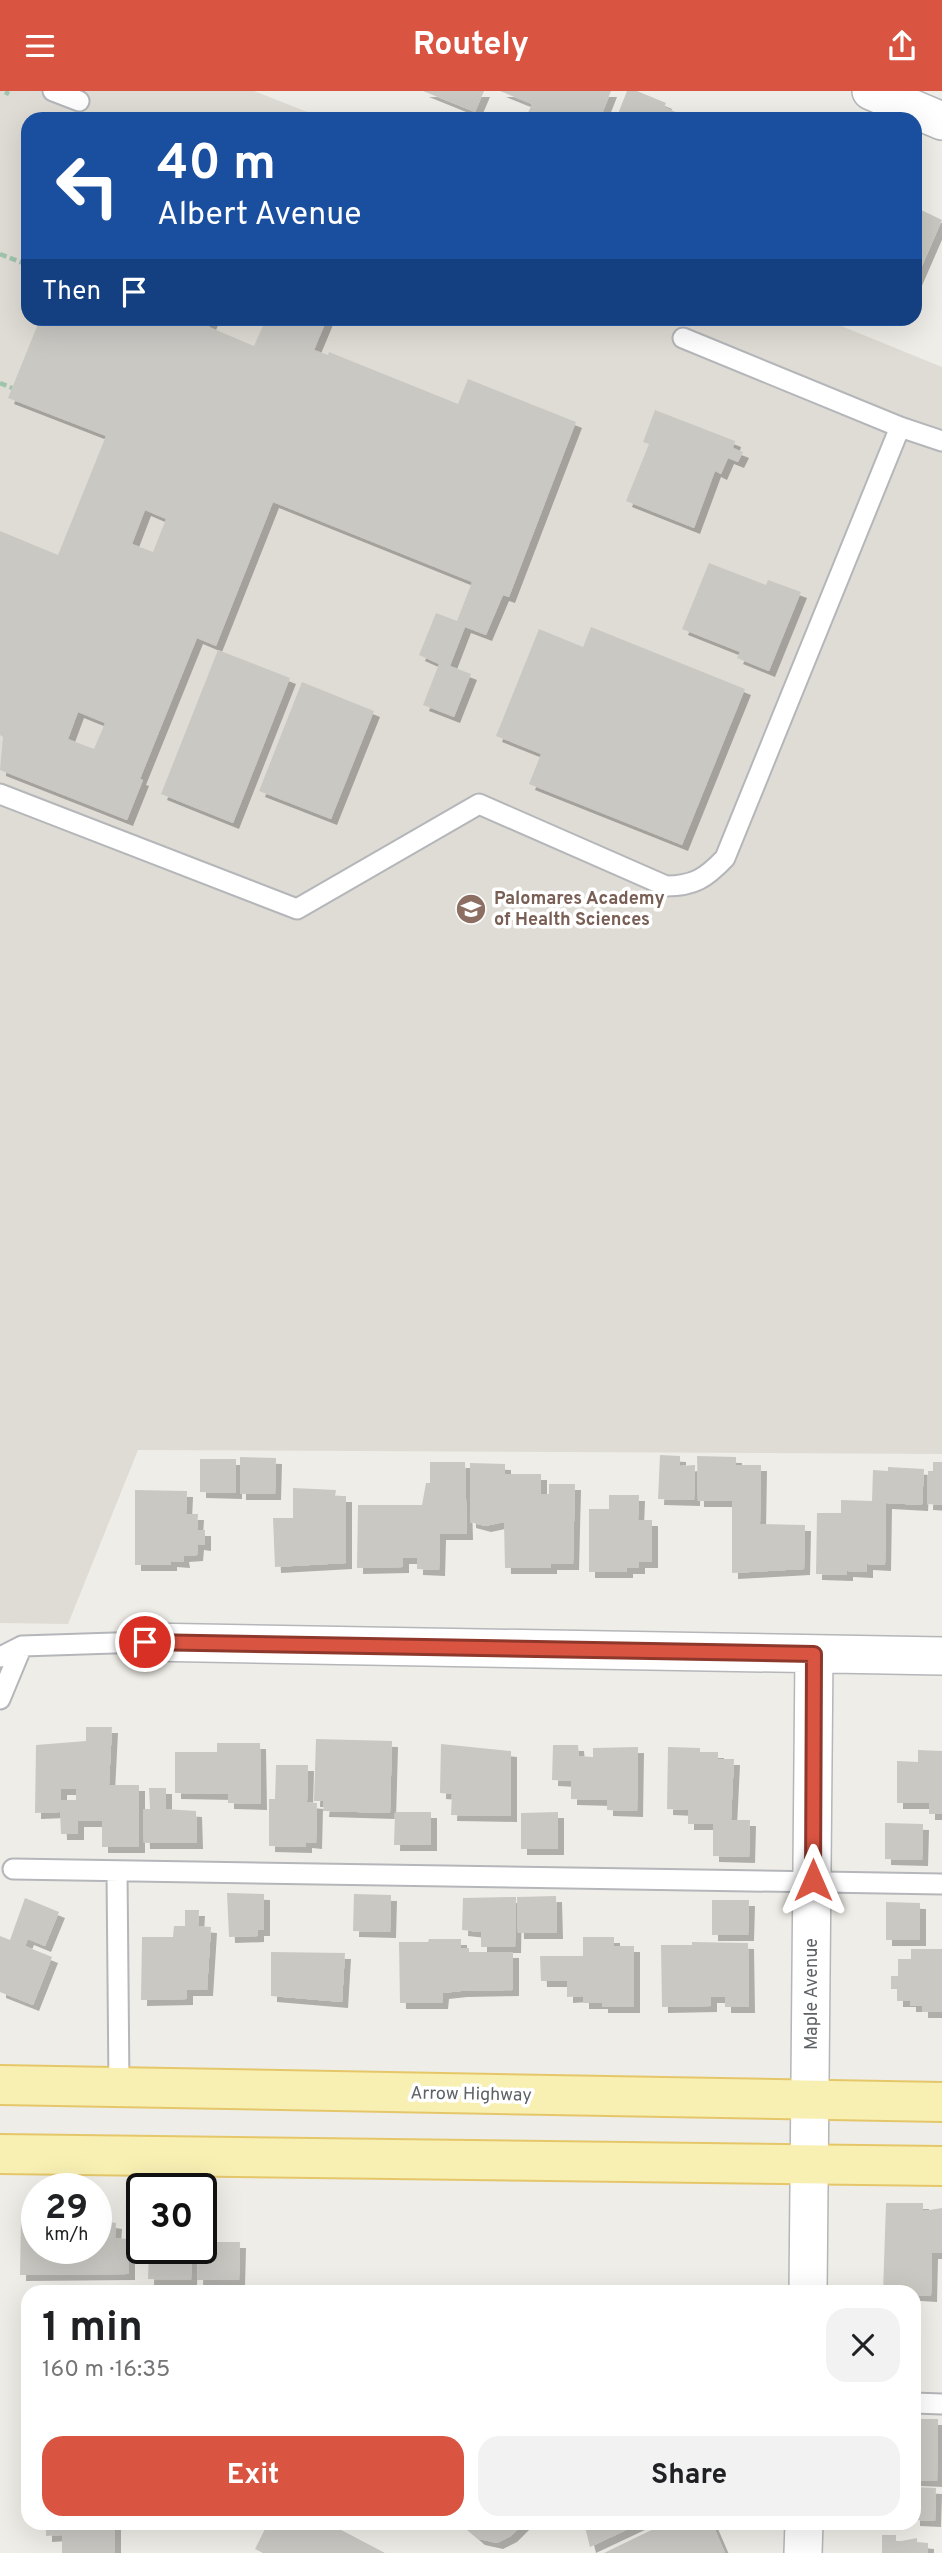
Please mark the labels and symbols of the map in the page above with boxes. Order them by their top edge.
place label: Palomares Academy of Health Sciences [494,888,665,932]
school or university icon: Palomares Academy of Health Sciences [454,892,488,926]
pin [115,1612,175,1672]
position arrow [776,1843,850,1917]
street label: Maple Avenue [801,1938,824,2050]
street label: Arrow Highway [410,2082,532,2108]
speed limit sign: 30 [126,2173,217,2264]

